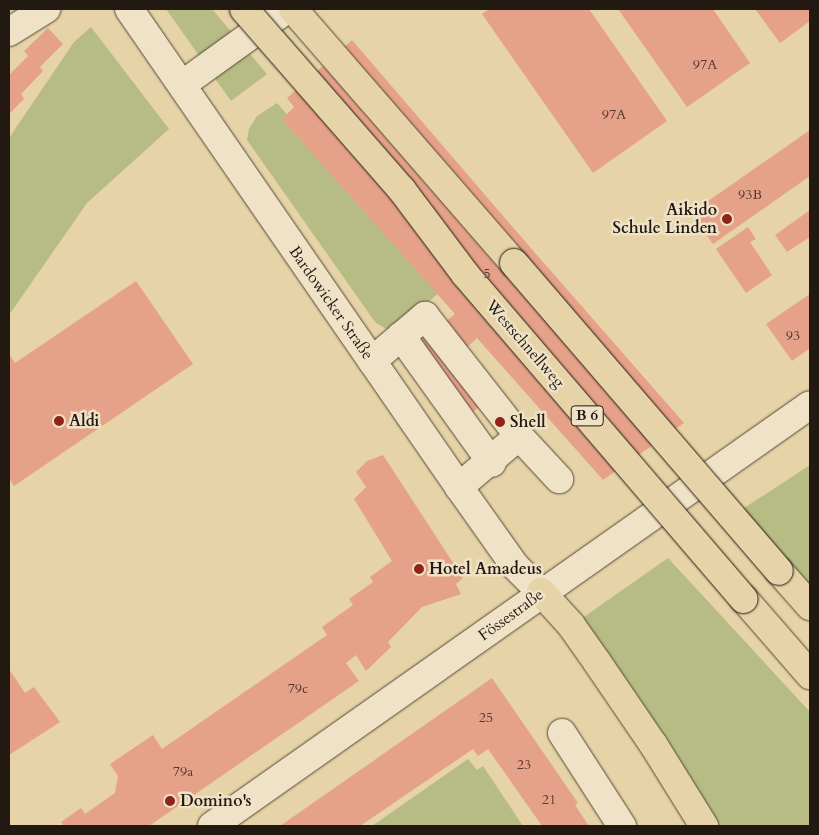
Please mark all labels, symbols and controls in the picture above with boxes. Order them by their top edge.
house number: 97A [693,57,717,73]
house number: 97A [602,107,626,123]
house number: 93B [738,187,762,203]
place label: Aikido Schule Linden [613,200,717,238]
marker: Aikido Schule Linden [721,213,733,225]
street label: Bardowicker Straße [285,243,377,363]
house number: 5 [483,266,491,282]
street label: Westschnellweg [482,296,568,392]
house number: 93 [786,328,800,344]
road number: B 6 [570,404,604,428]
place label: Aldi [69,411,99,431]
place label: Shell [510,412,546,432]
marker: Aldi [53,415,65,427]
marker: Shell [494,416,506,428]
place label: Hotel Amadeus [429,559,542,579]
marker: Hotel Amadeus [413,563,425,575]
street label: Fössestraße [475,585,547,645]
house number: 79c [288,681,308,697]
house number: 25 [479,710,493,726]
house number: 23 [517,757,531,773]
house number: 79a [173,764,193,780]
place label: Domino's [180,791,251,811]
house number: 21 [542,792,556,808]
marker: Domino's [164,795,176,807]

